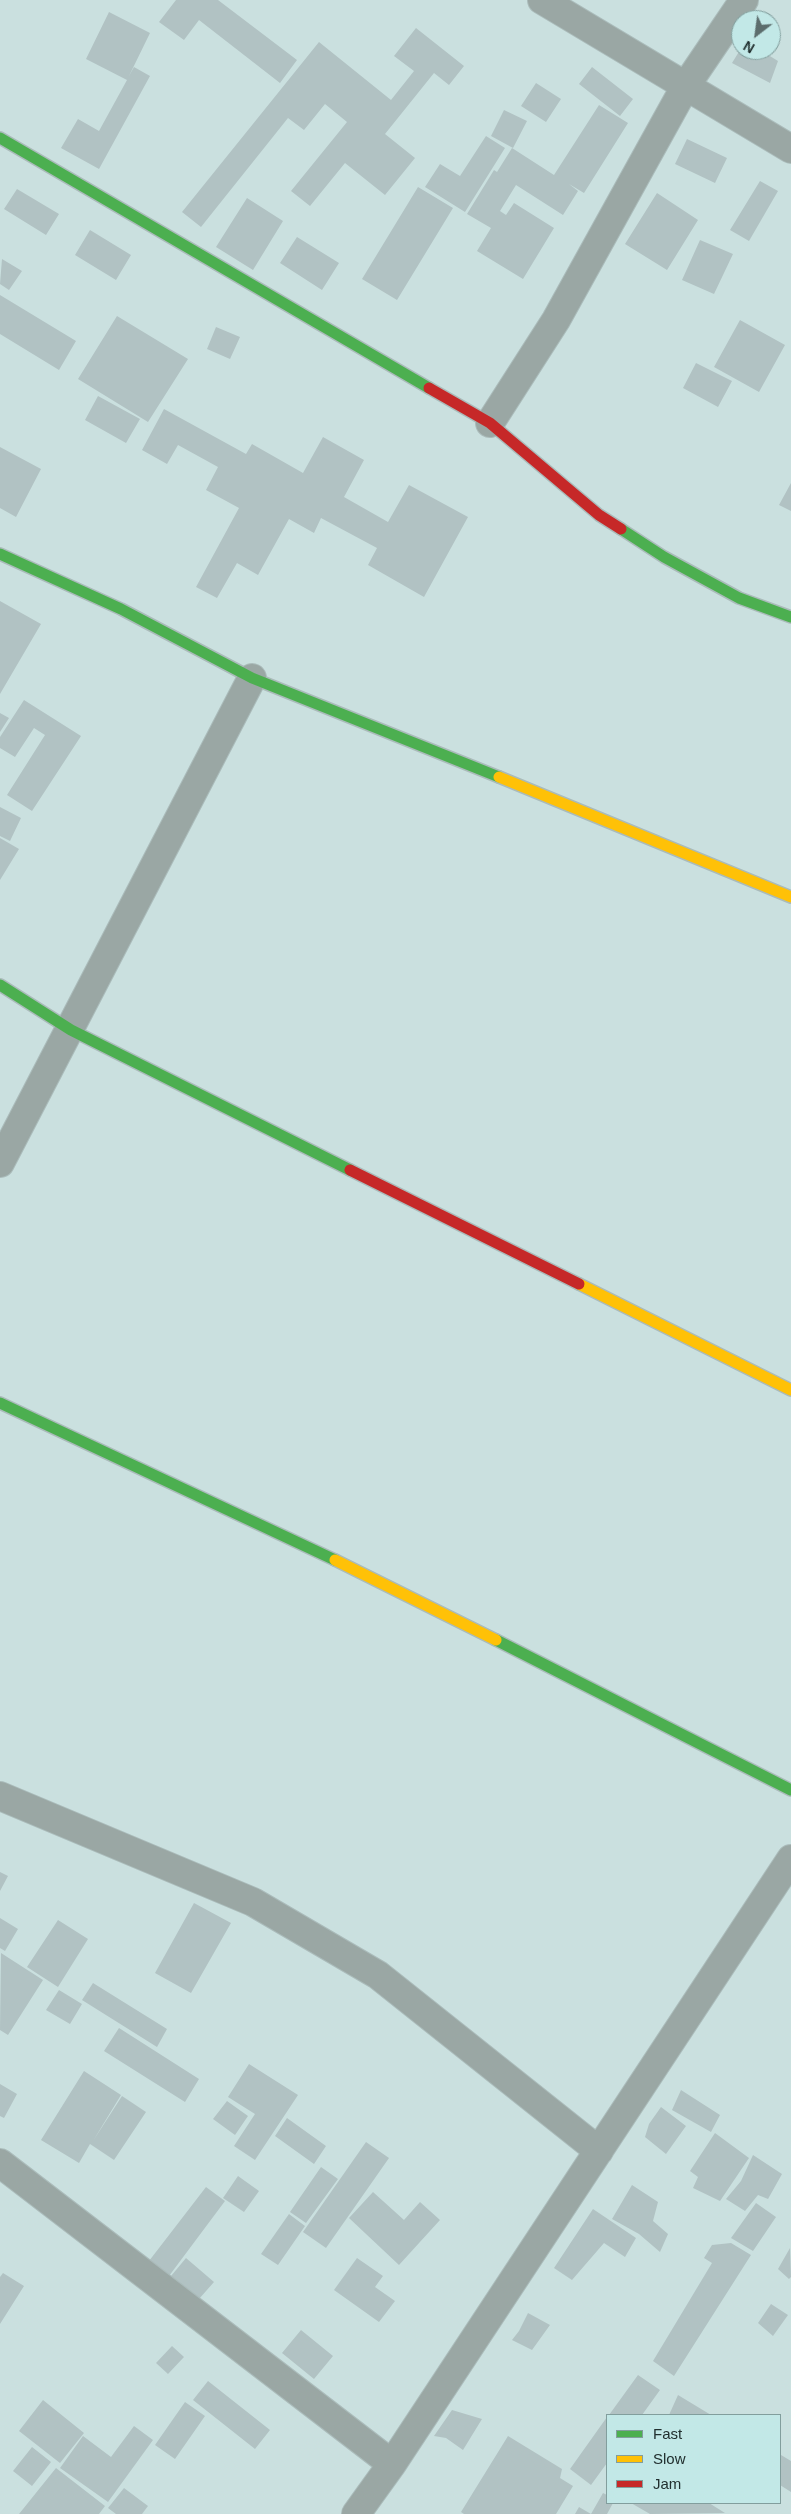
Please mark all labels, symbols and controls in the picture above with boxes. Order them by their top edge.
north arrow [731,10,781,60]
text: N [741,38,757,57]
legend [606,2414,781,2504]
text: Fast [653,2425,682,2442]
text: Slow [653,2450,686,2467]
text: Jam [653,2475,681,2492]

